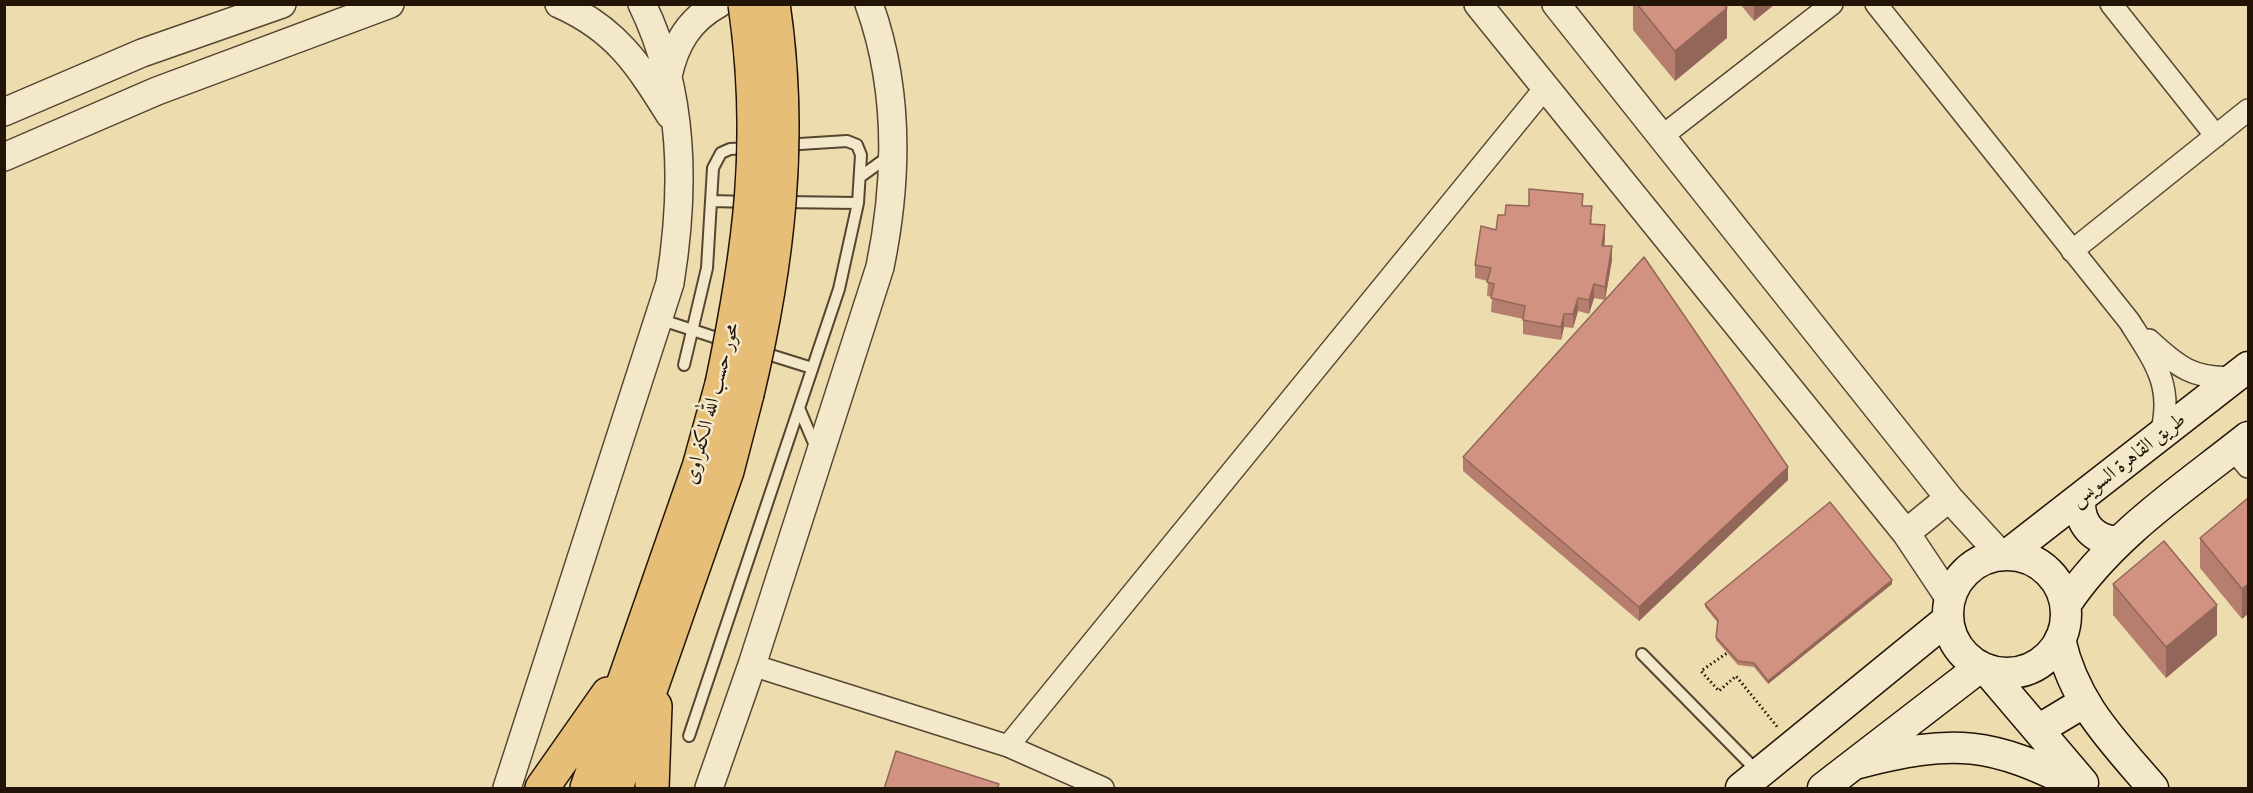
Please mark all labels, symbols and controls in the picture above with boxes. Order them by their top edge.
street label: محور حسب الله الكفراوى [680,321,746,487]
street label: طريق القاهرة السويس [2067,409,2191,513]

